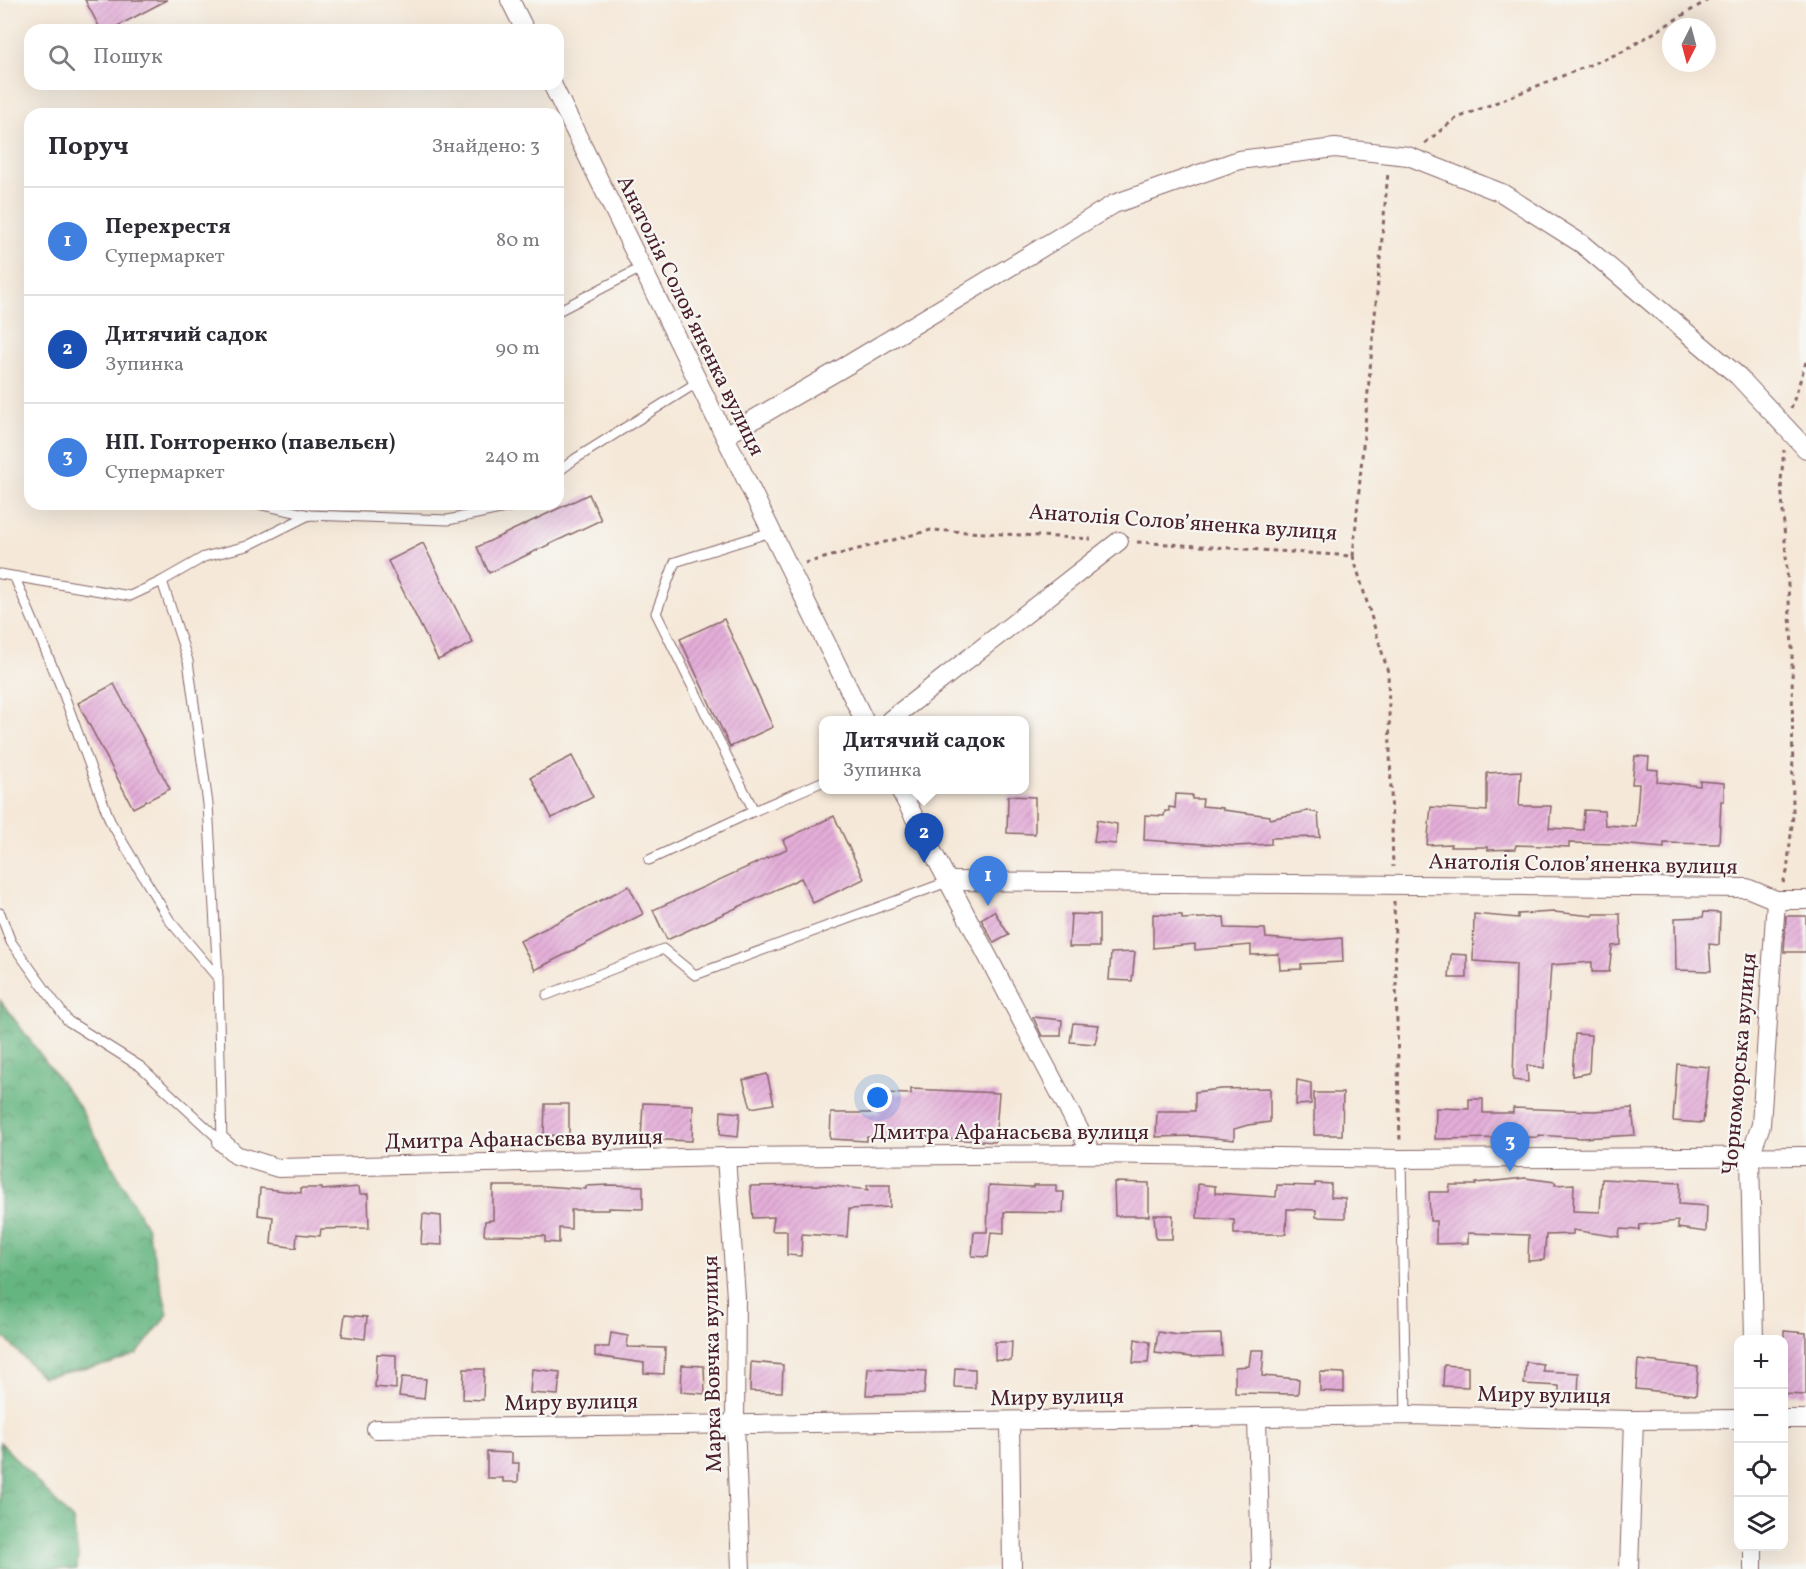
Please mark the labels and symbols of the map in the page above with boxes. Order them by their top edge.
north arrow [1662,18,1716,72]
street label: Анатолія Солов’яненка вулиця [608,170,771,462]
street label: Анатолія Солов’яненка вулиця [1028,497,1338,550]
pin: 2 [904,814,944,863]
street label: Анатолія Солов’яненка вулиця [1428,847,1738,884]
pin: 1 [968,856,1008,906]
street label: Чорноморська вулиця [1715,952,1766,1177]
your location [863,1083,892,1112]
street label: Дмитра Афанасьєва вулиця [871,1118,1149,1149]
pin: 3 [1490,1122,1530,1172]
street label: Дмитра Афанасьєва вулиця [385,1123,663,1158]
street label: Марка Вовчка вулиця [696,1255,731,1473]
street label: Миру вулиця [1477,1380,1611,1413]
street label: Миру вулиця [990,1382,1124,1415]
street label: Миру вулиця [504,1387,638,1420]

